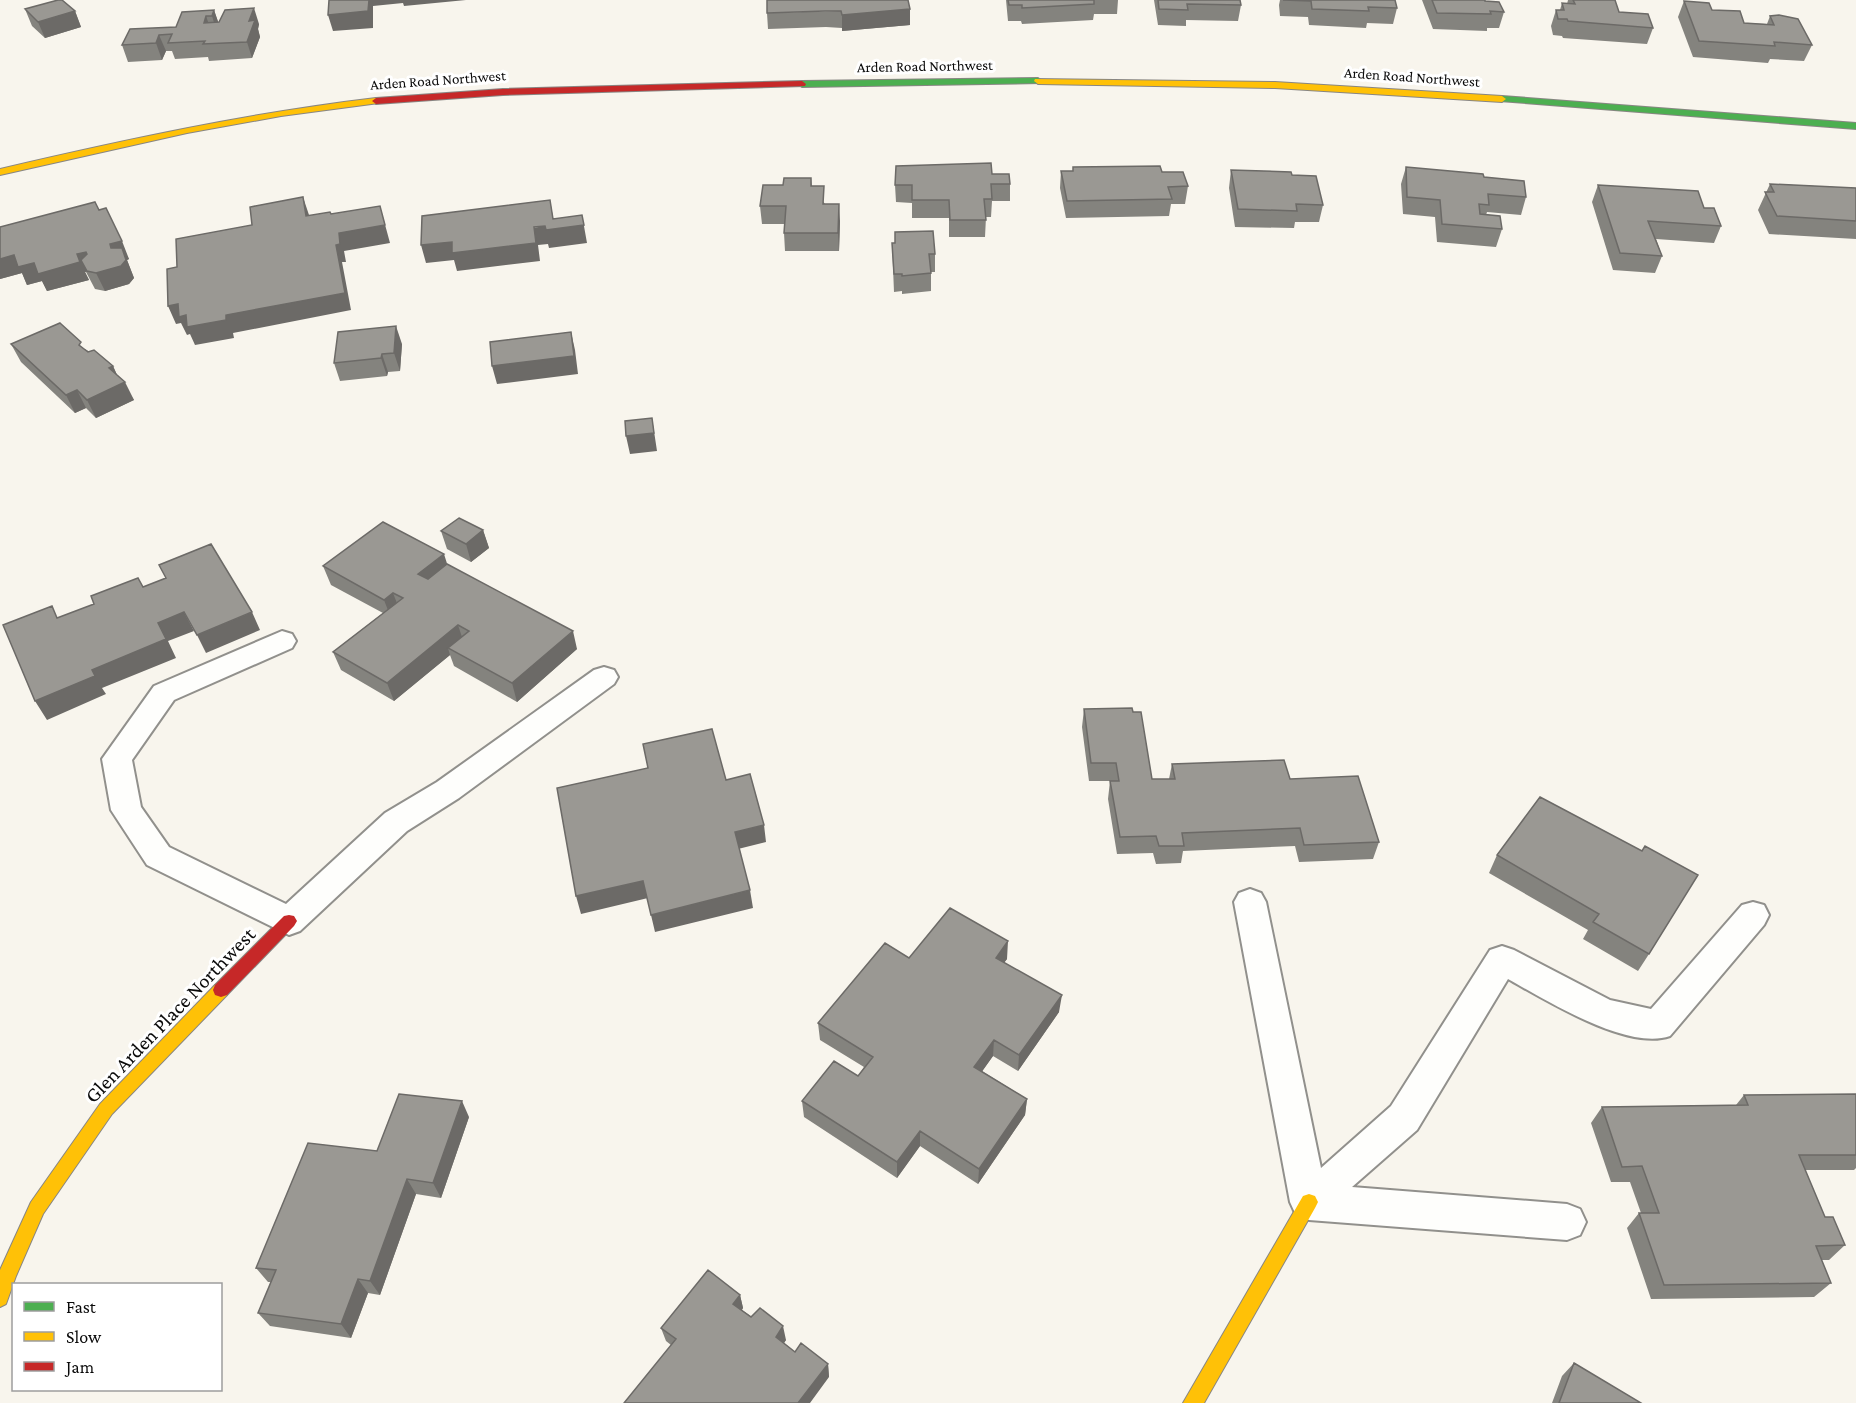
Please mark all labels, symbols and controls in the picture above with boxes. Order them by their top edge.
street label: Arden Road Northwest [857,57,994,75]
street label: Arden Road Northwest [1344,64,1481,90]
street label: Arden Road Northwest [370,67,507,93]
street label: Glen Arden Place Northwest [80,922,261,1108]
legend [12,1283,222,1391]
text: Fast [66,1297,97,1317]
text: Slow [66,1327,102,1347]
text: Jam [64,1357,95,1377]

